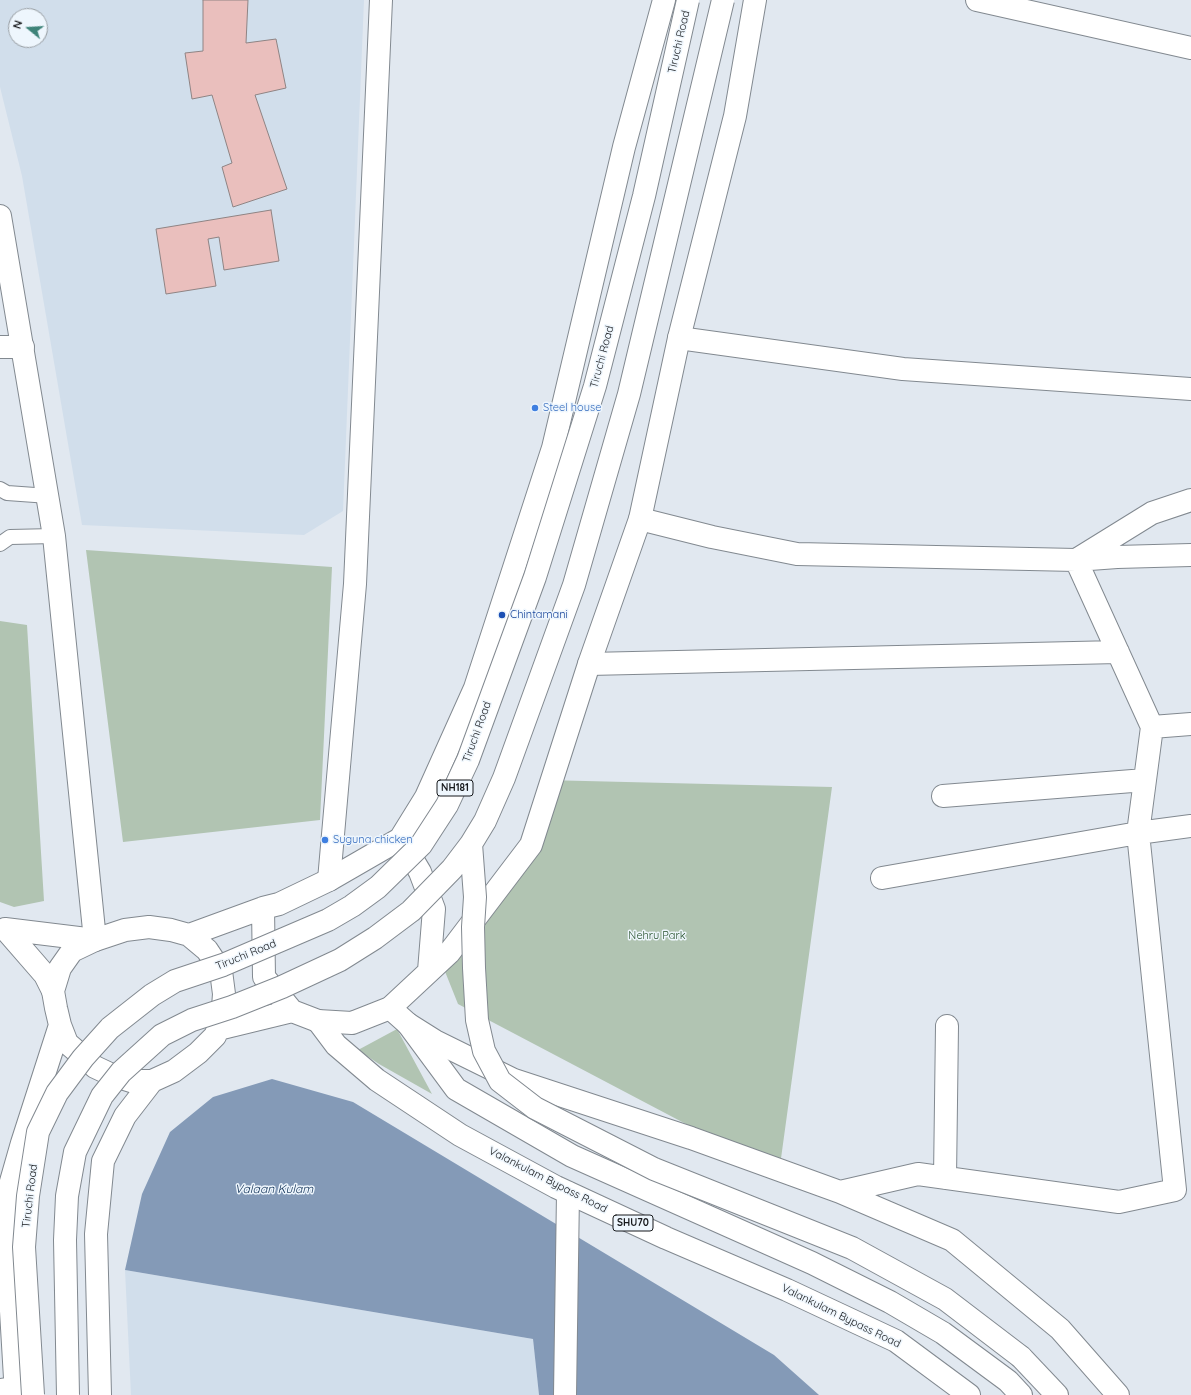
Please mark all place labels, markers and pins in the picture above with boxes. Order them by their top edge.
place label: Steel house [543,401,601,415]
marker: Steel house [530,403,540,413]
place label: Chintamani [510,608,568,622]
marker: Chintamani [497,610,507,620]
place label: Suguna chicken [333,833,413,847]
marker: Suguna chicken [320,835,330,845]

